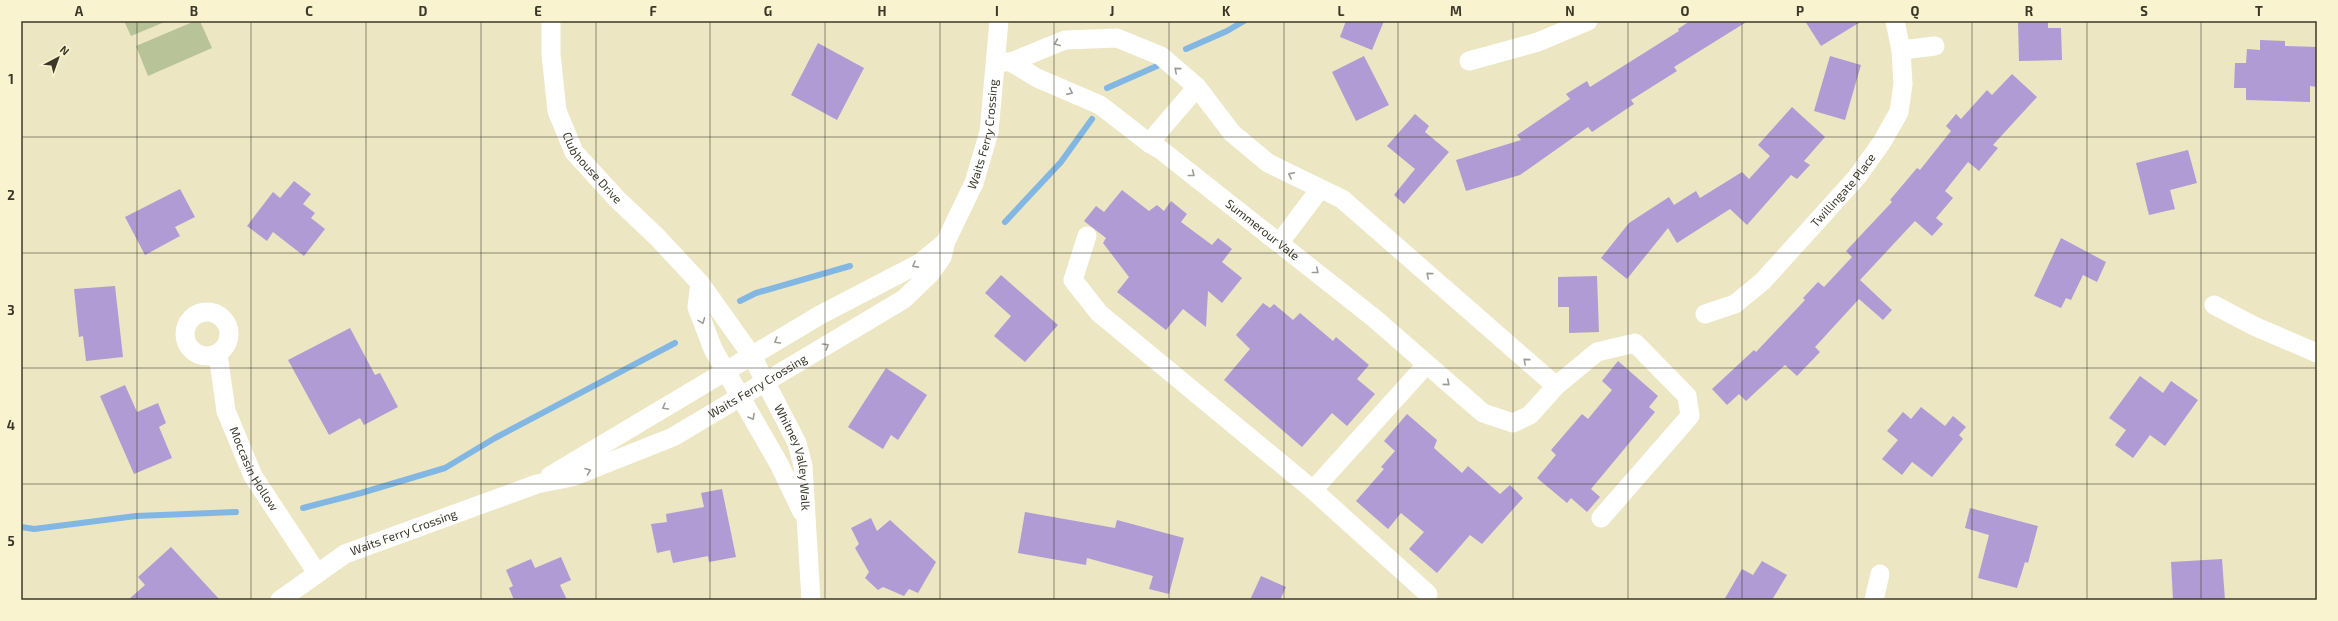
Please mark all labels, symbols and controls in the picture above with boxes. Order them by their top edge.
text: A [75,3,84,19]
text: B [190,3,198,19]
text: C [305,3,313,19]
text: D [419,3,428,19]
text: E [534,3,542,19]
text: F [649,3,657,19]
text: G [764,3,772,19]
text: H [878,3,887,19]
text: I [995,3,999,19]
text: J [1110,3,1114,19]
text: K [1222,3,1231,19]
text: L [1338,3,1345,19]
text: M [1450,3,1462,19]
text: N [1565,3,1575,19]
text: O [1681,3,1690,19]
text: P [1796,3,1804,19]
text: Q [1911,3,1920,20]
text: R [2025,3,2034,19]
text: S [2140,3,2148,19]
text: T [2255,3,2263,19]
north arrow [38,38,78,78]
one-way arrow [1053,39,1060,47]
text: N [58,43,72,58]
one-way arrow [1175,68,1182,75]
text: 1 [8,71,14,87]
street label: Waits Ferry Crossing [964,78,1000,191]
one-way arrow [1066,87,1074,95]
street label: Clubhouse Drive [560,130,625,206]
street label: Twillingate Place [1807,150,1878,229]
one-way arrow [1188,169,1195,176]
one-way arrow [1288,172,1295,179]
text: 2 [7,187,15,203]
street label: Summerour Vale [1223,196,1303,262]
one-way arrow [912,260,919,268]
one-way arrow [1312,267,1319,274]
one-way arrow [1426,272,1433,279]
text: 3 [7,302,15,318]
one-way arrow [697,316,705,324]
one-way arrow [774,336,781,343]
one-way arrow [822,343,829,350]
street label: Waits Ferry Crossing [705,351,809,420]
one-way arrow [1524,358,1531,365]
one-way arrow [1443,378,1450,385]
street label: Whitney Valley Walk [772,401,814,511]
one-way arrow [662,402,669,410]
one-way arrow [747,413,754,420]
text: 4 [7,417,15,433]
street label: Moccasin Hollow [227,424,282,513]
one-way arrow [584,467,591,475]
street label: Waits Ferry Crossing [348,506,459,558]
text: 5 [7,533,15,549]

